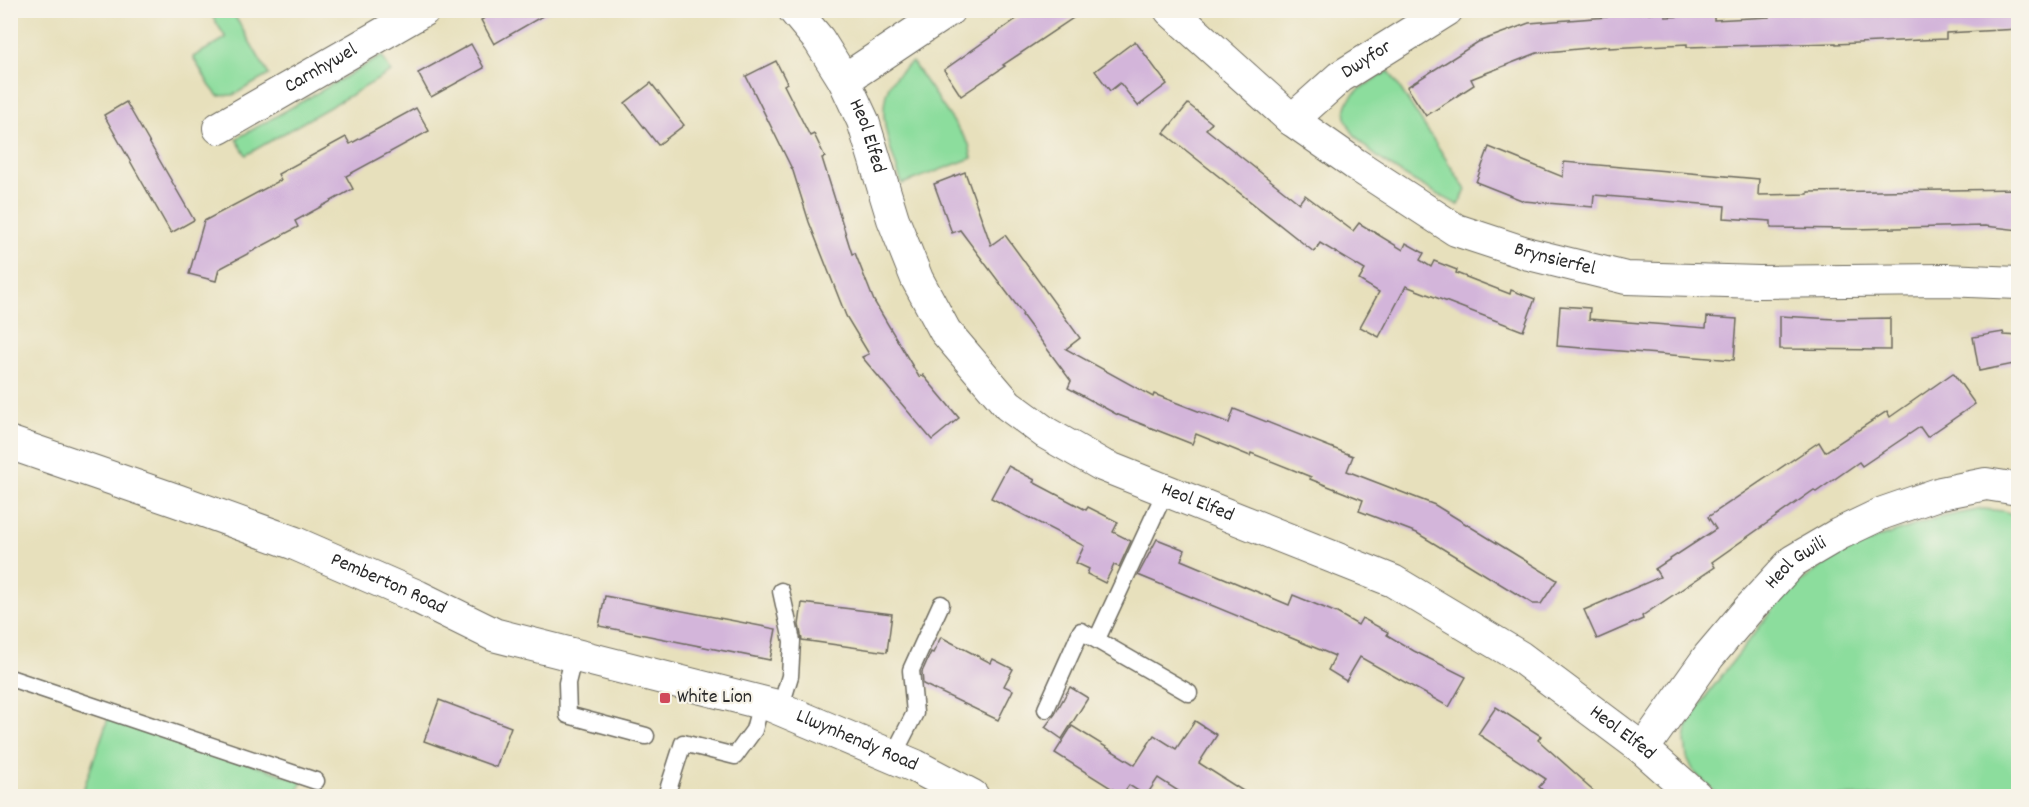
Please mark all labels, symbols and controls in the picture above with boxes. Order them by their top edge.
street label: Dwyfor [1336,34,1398,87]
street label: Carnhywel [280,37,363,101]
street label: Heol Elfed [841,95,892,177]
street label: Brynsierfel [1510,236,1599,284]
street label: Heol Elfed [1157,476,1238,530]
street label: Heol Gwili [1759,530,1833,596]
street label: Pemberton Road [326,546,451,623]
place label: White Lion [677,684,752,712]
marker: White Lion [658,691,672,705]
street label: Heol Elfed [1583,699,1661,767]
street label: Llwynhendy Road [791,703,922,780]

